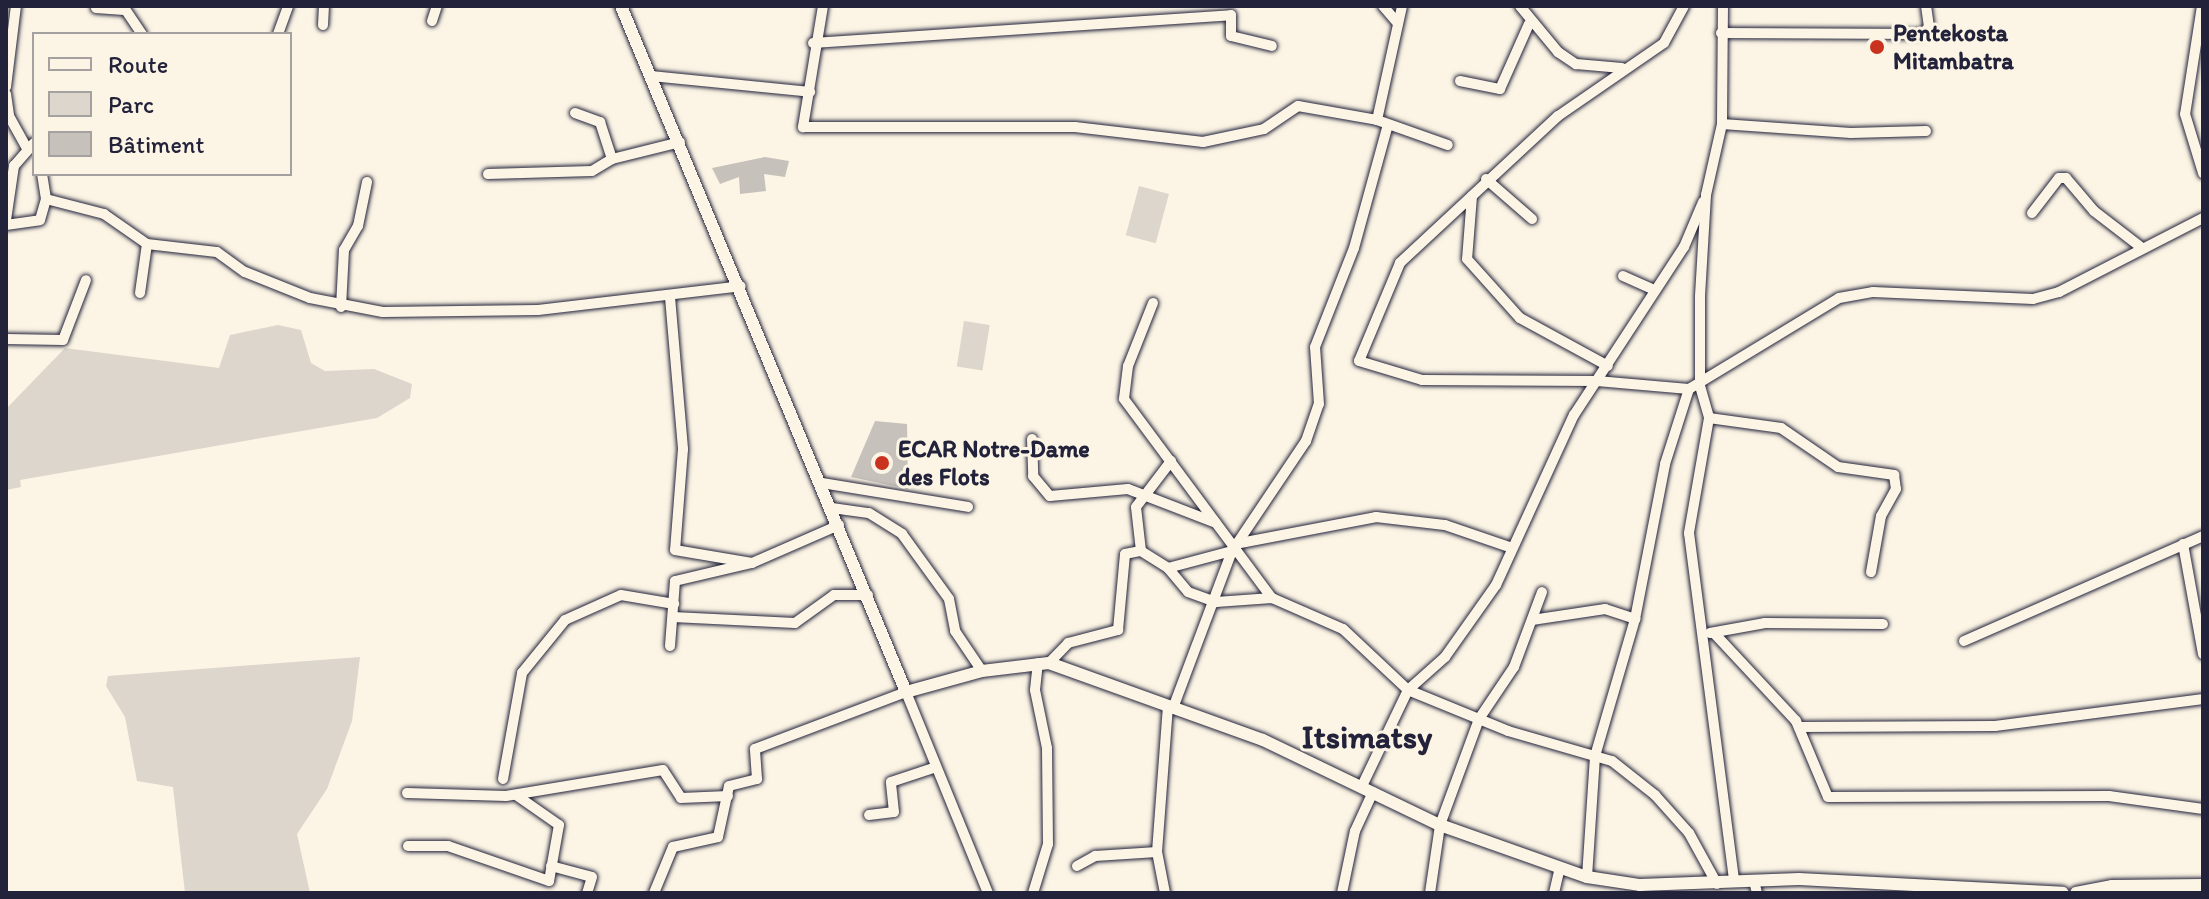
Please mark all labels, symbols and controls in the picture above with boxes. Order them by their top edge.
place label: Pentekosta Mitambatra [1893,19,2014,75]
legend [32,32,292,176]
marker: Pentekosta Mitambatra [1868,38,1886,56]
text: Route [108,50,168,79]
text: Parc [108,90,154,119]
text: Bâtiment [108,130,204,159]
place label: ECAR Notre-Dame des Flots [898,435,1089,491]
marker: ECAR Notre-Dame des Flots [873,454,891,472]
district label: Itsimatsy [1302,718,1432,756]

